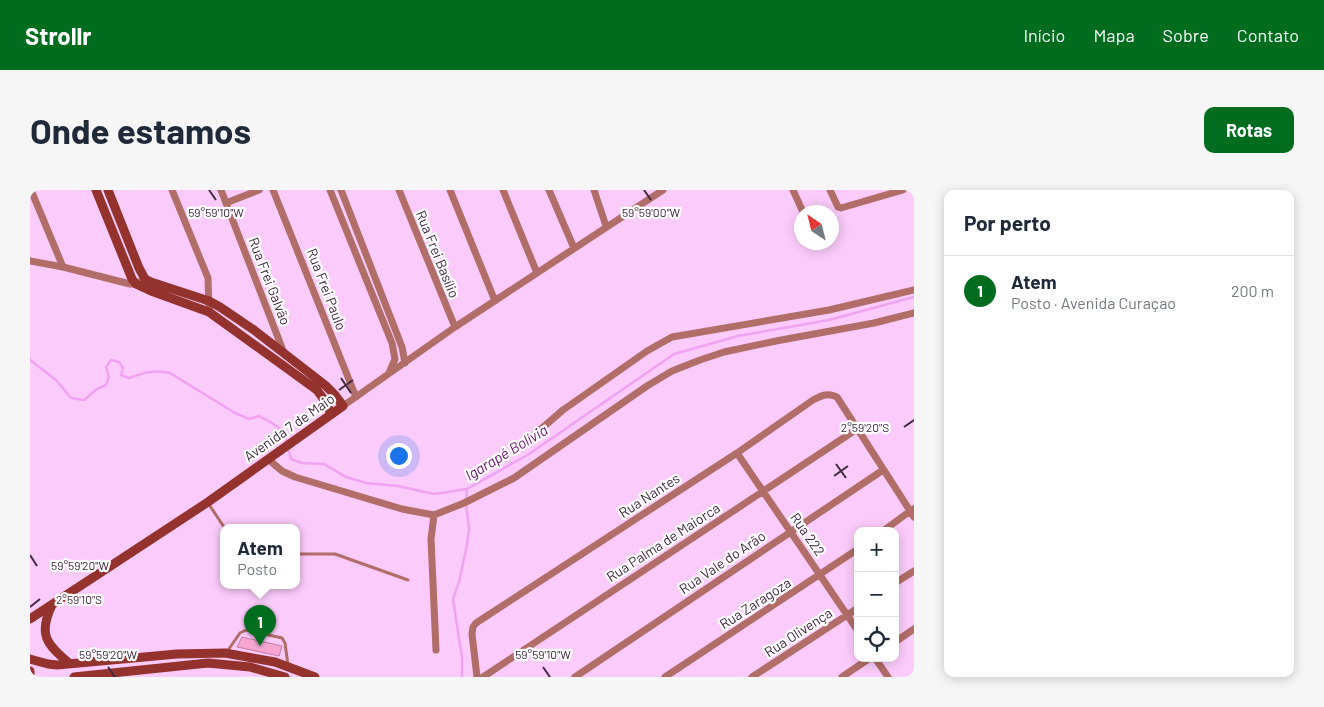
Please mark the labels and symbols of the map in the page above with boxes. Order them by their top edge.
text: 59°59'10"W [188,205,244,219]
text: 59°59'00"W [622,205,681,219]
north arrow [794,205,839,250]
street label: Rua Frei Basílio [413,208,463,300]
street label: Rua Frei Galvão [245,235,295,327]
street label: Rua Frei Paulo [304,246,350,332]
street label: Avenida 7 de Maio [241,390,337,464]
water label: Igarapé Bolívia [461,420,551,484]
text: 2°59'20"S [841,420,889,434]
your location [386,443,412,469]
street label: Rua Nantes [615,469,683,521]
street label: Rua Palma de Maiorca [603,499,723,585]
street label: Rua 222 [787,509,829,559]
street label: Rua Vale do Arão [676,527,768,597]
text: 59°59'20"W [51,558,109,572]
street label: Rua Zaragoza [716,574,794,632]
text: 2°59'10"S [56,592,102,606]
street label: Rua Olivença [761,604,835,660]
pin: 1 [244,605,276,646]
text: 59°59'20"W [79,647,137,661]
text: 59°59'10"W [515,647,571,661]

